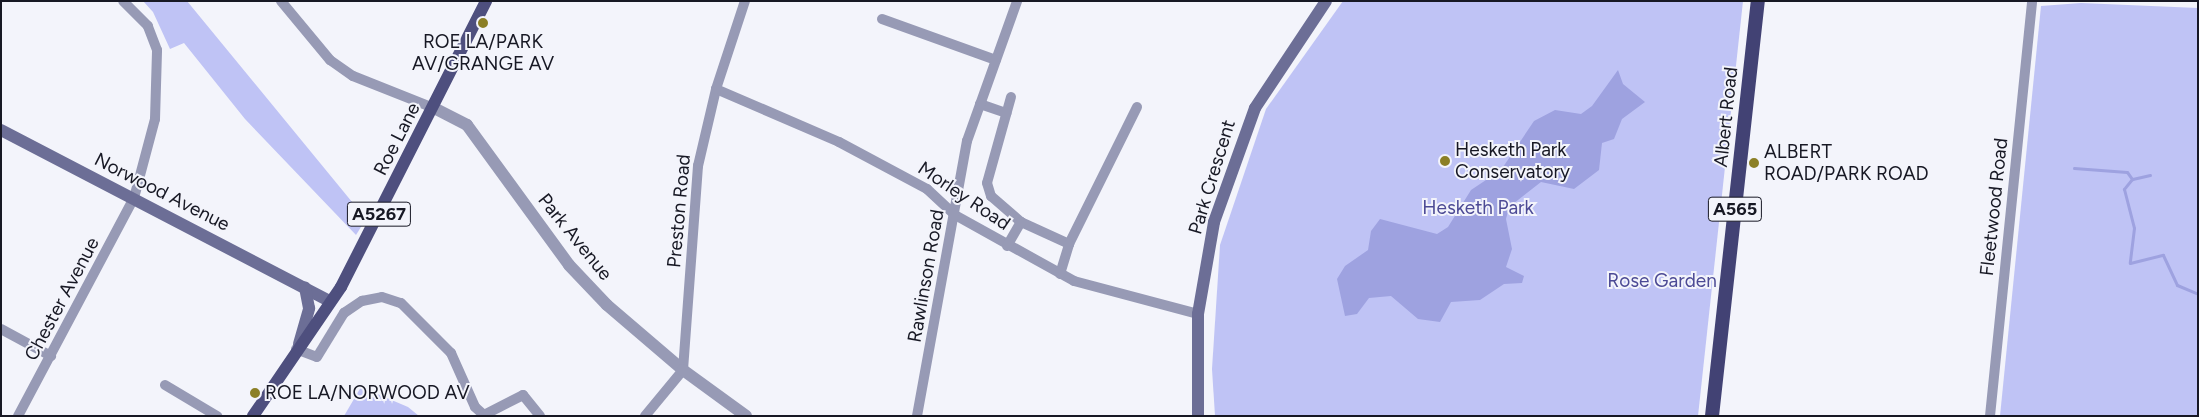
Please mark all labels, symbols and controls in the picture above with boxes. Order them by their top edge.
marker: ROE LA/PARK AV/GRANGE AV [477,17,489,29]
place label: ROE LA/PARK AV/GRANGE AV [412,31,554,75]
street label: Albert Road [1709,66,1743,168]
street label: Roe Lane [369,99,425,179]
street label: Park Crescent [1184,117,1240,237]
street label: Fleetwood Road [1975,137,2013,277]
place label: Hesketh Park Conservatory [1455,139,1570,183]
place label: ALBERT ROAD/PARK ROAD [1764,141,1929,185]
street label: Norwood Avenue [90,148,234,236]
street label: Preston Road [663,153,695,269]
marker: Hesketh Park Conservatory [1439,155,1451,167]
street label: Morley Road [914,157,1014,235]
marker: ALBERT ROAD/PARK ROAD [1748,157,1760,169]
street label: Park Avenue [533,189,617,285]
road number: A565 [1708,193,1762,224]
park label: Hesketh Park [1422,197,1534,219]
road number: A5267 [346,198,412,230]
street label: Rawlinson Road [903,208,949,344]
street label: Chester Avenue [20,233,104,365]
park label: Rose Garden [1607,270,1717,292]
place label: ROE LA/NORWOOD AV [265,382,470,404]
marker: ROE LA/NORWOOD AV [249,387,261,399]

